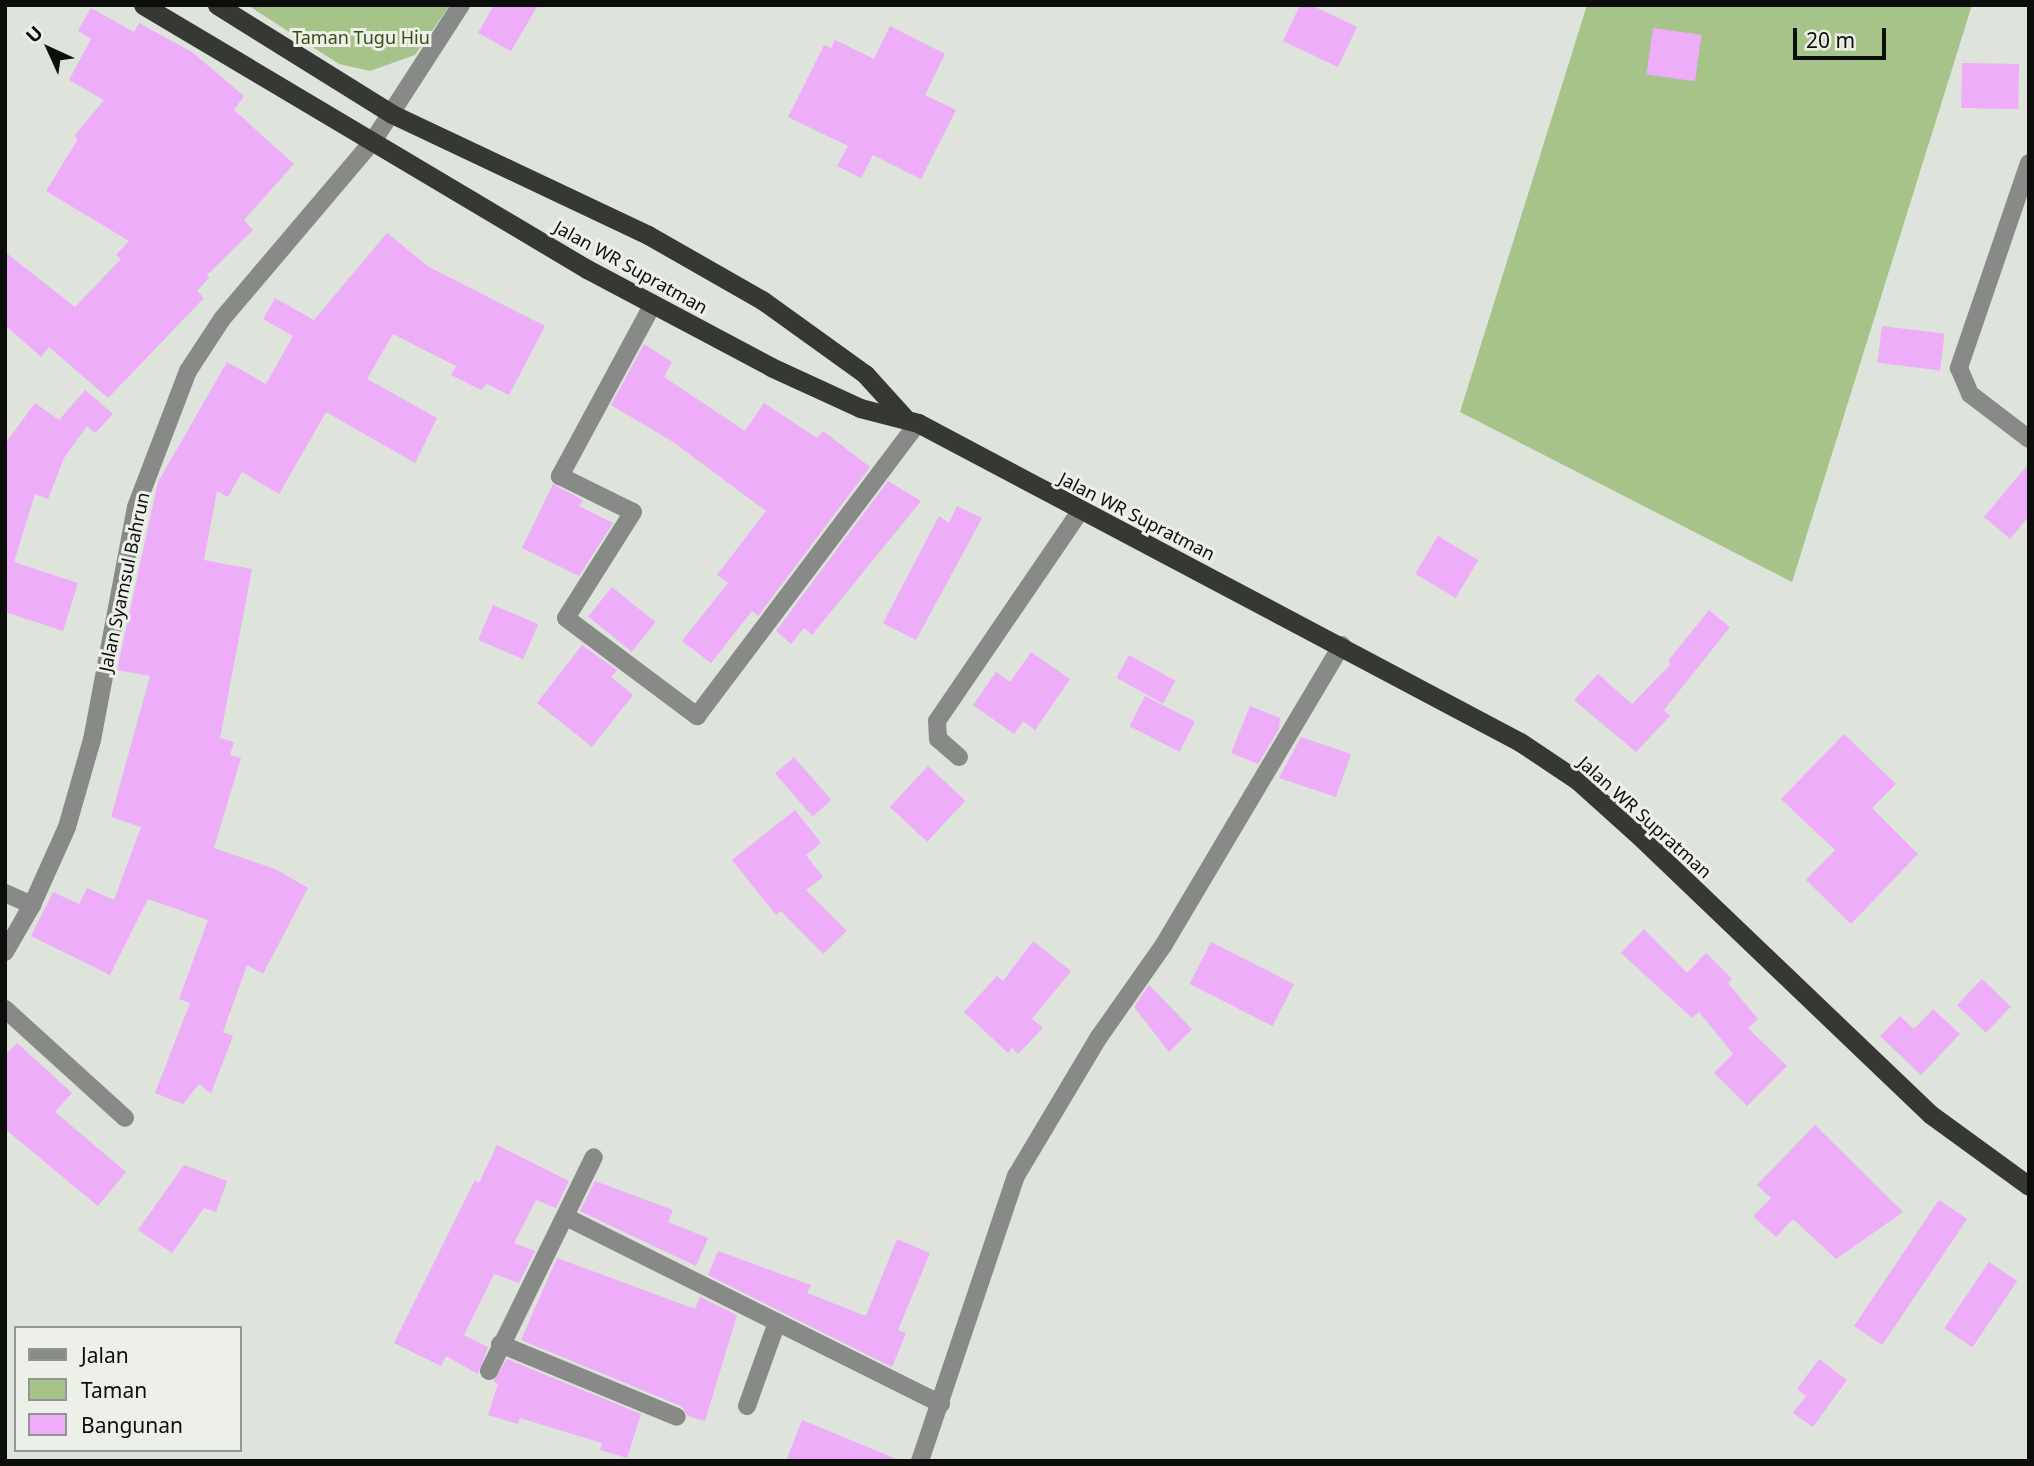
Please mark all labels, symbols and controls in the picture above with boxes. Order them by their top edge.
north arrow [14,14,84,84]
scale bar [1796,14,1889,58]
text: U [20,20,48,48]
park label: Taman Tugu Hiu [292,26,430,48]
text: 20 m [1806,26,1855,54]
street label: Jalan WR Supratman [551,216,711,318]
street label: Jalan WR Supratman [1055,467,1219,565]
street label: Jalan Syamsul Bahrun [94,490,154,674]
street label: Jalan WR Supratman [1574,751,1716,883]
legend [14,1326,242,1452]
text: Jalan [81,1341,129,1369]
text: Taman [81,1376,147,1404]
text: Bangunan [81,1411,183,1439]

